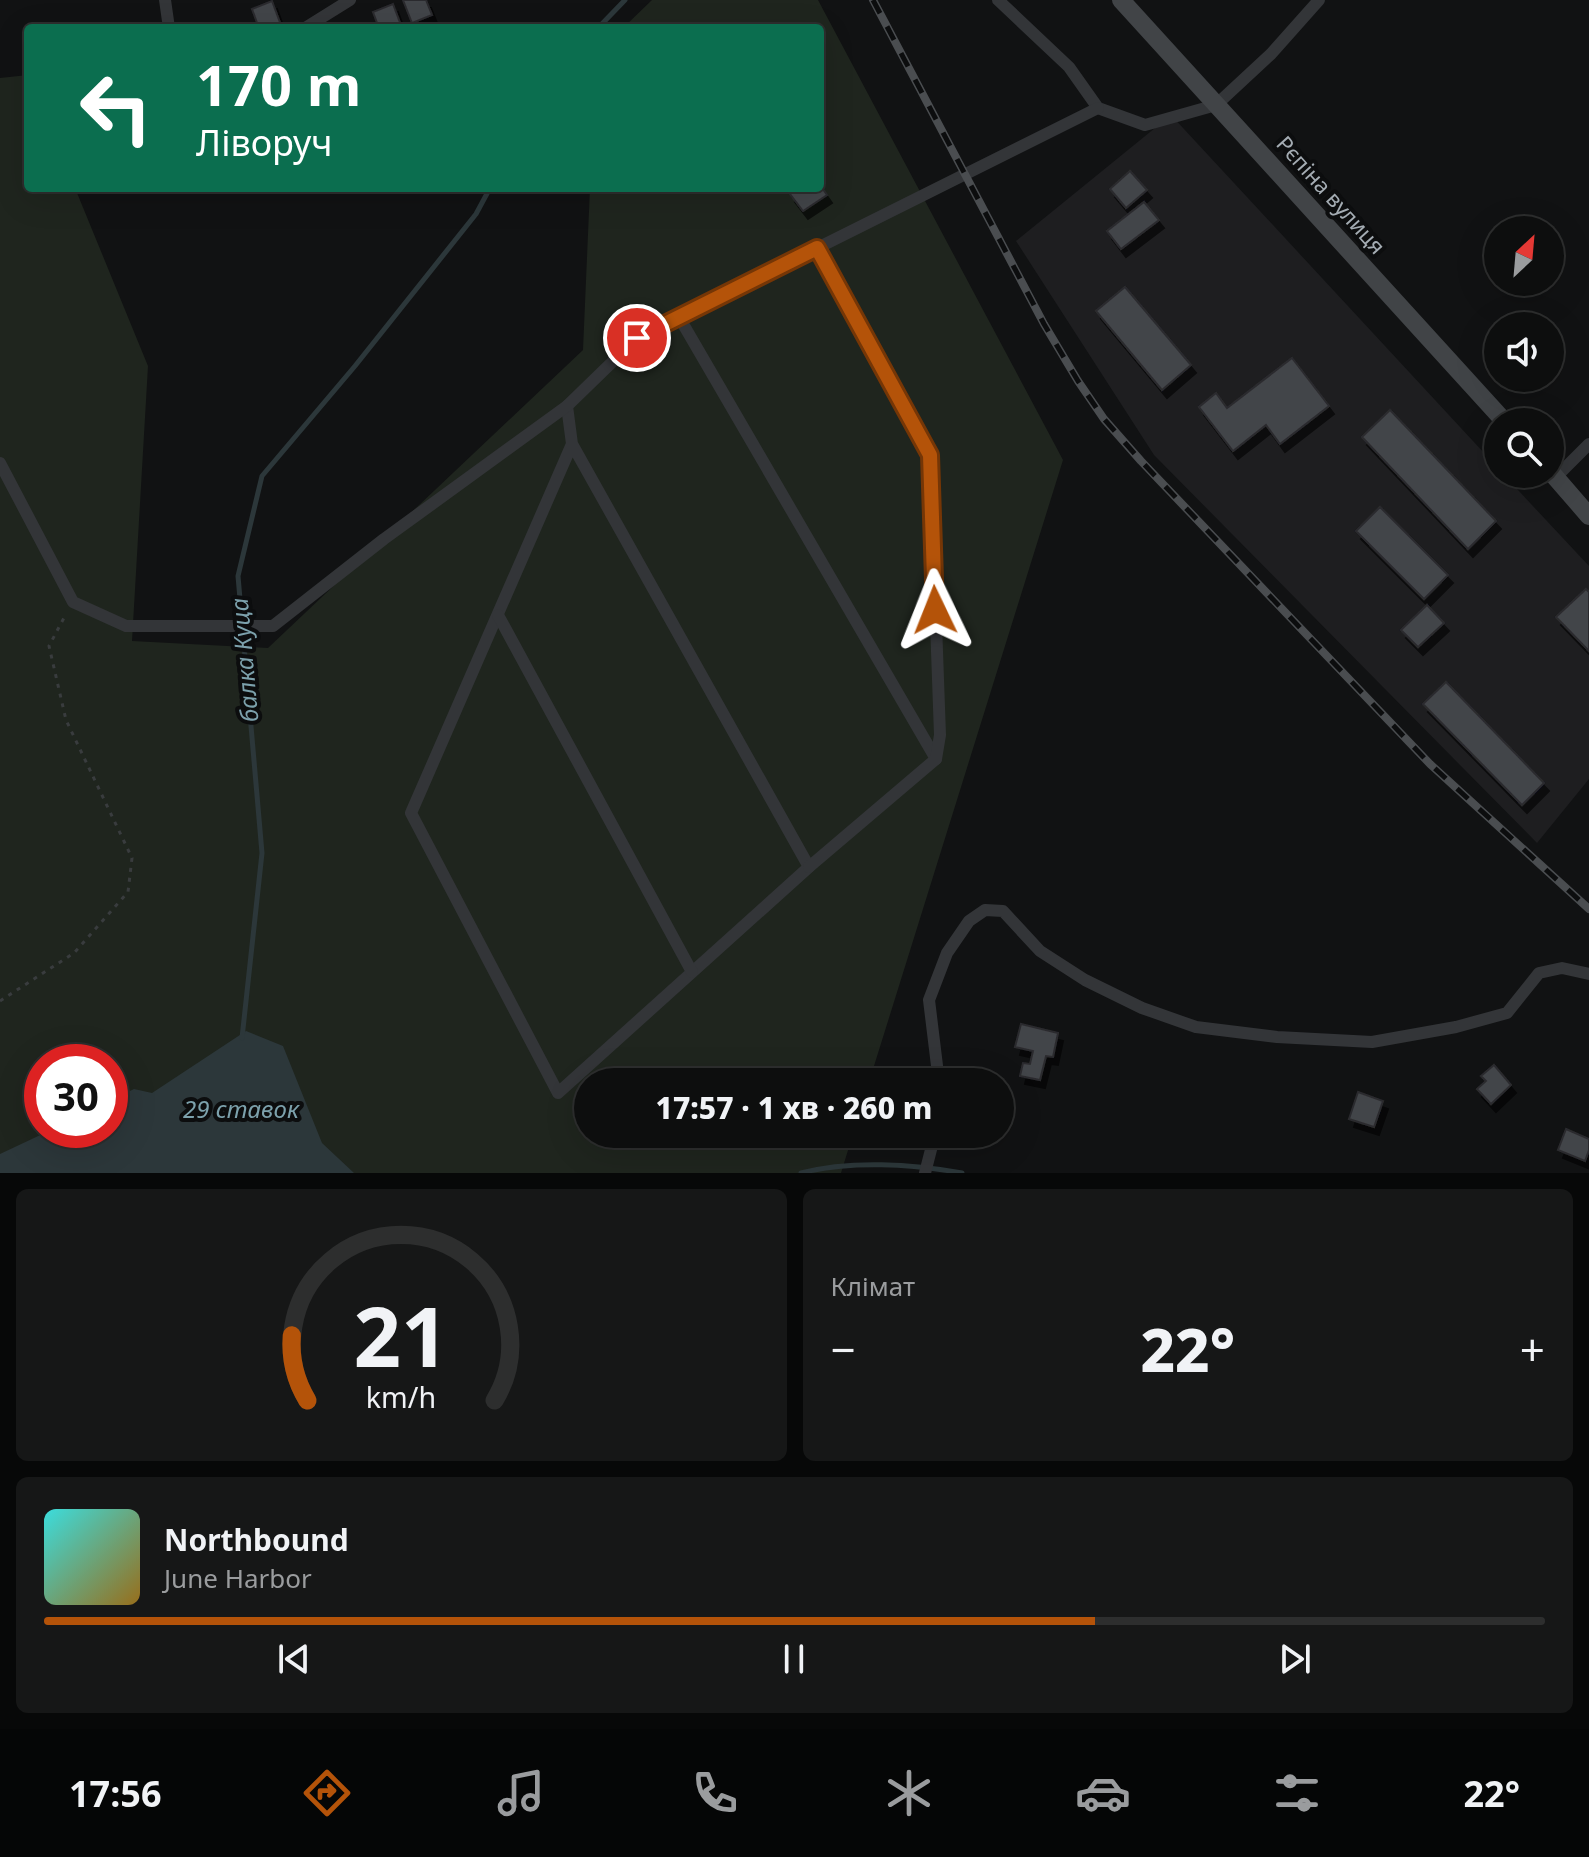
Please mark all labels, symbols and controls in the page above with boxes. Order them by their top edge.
text: 170 m [196,46,361,122]
icon: left [64,56,168,160]
text: Ліворуч [196,118,332,167]
street label: Рєпіна вулиця [1271,129,1393,260]
north arrow [1484,216,1564,296]
map controls [1484,216,1564,488]
pin [603,304,671,372]
button: sound [1484,312,1564,392]
icon: arrive [615,316,659,360]
button: search [1484,408,1564,488]
position arrow [893,568,977,652]
water label: балка Куца [222,596,265,724]
speed limit sign: 30 [24,1044,128,1148]
text: 17:57 · 1 хв · 260 m [656,1087,932,1128]
water label: 29 ставок [183,1092,300,1125]
text: Клімат [831,1268,915,1304]
text: 21 [354,1278,449,1391]
text: 22° [1140,1308,1235,1390]
text: − [831,1319,856,1379]
text: + [1520,1319,1545,1379]
text: km/h [366,1377,436,1416]
text: Northbound [164,1519,349,1560]
text: June Harbor [164,1560,312,1596]
icon: previous [272,1637,316,1681]
icon: pause [772,1637,816,1681]
icon: next [1273,1637,1317,1681]
icon: directions [299,1765,355,1821]
icon: music [493,1765,549,1821]
icon: phone [687,1765,743,1821]
icon: climate [881,1765,937,1821]
icon: car [1075,1765,1131,1821]
icon: filters [1269,1765,1325,1821]
text: 17:56 [69,1769,161,1818]
text: 22° [1463,1769,1520,1818]

